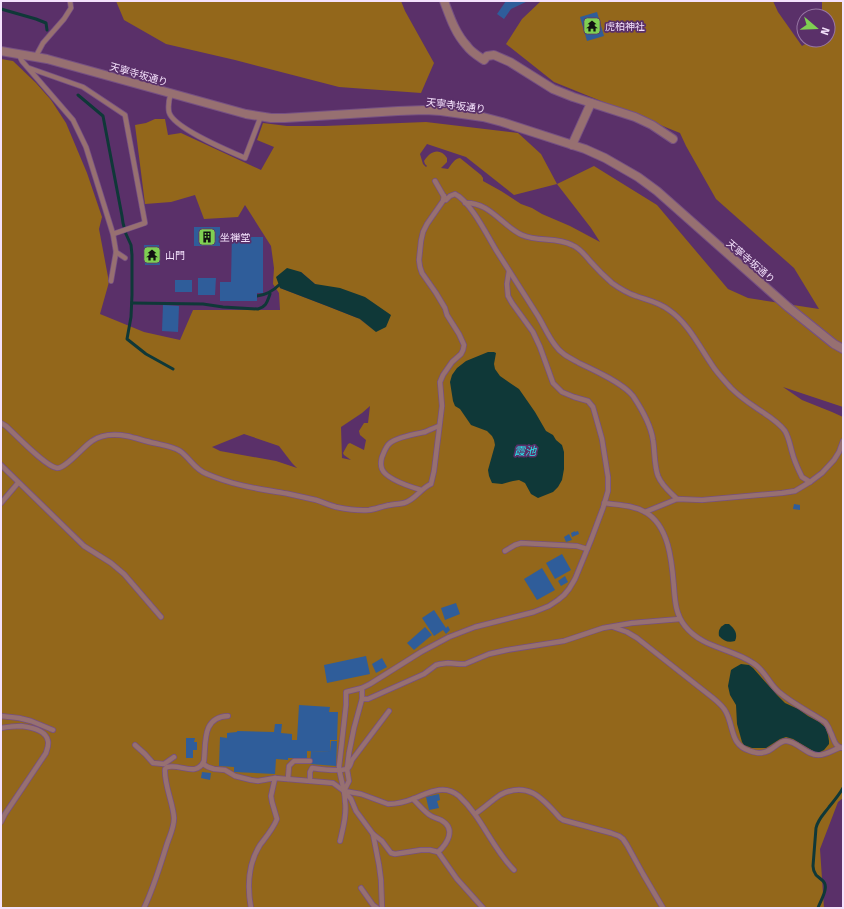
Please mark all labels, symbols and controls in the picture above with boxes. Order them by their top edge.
north arrow [796,8,836,48]
temple icon: 虎柏神社 [582,16,602,36]
place label: 虎柏神社 [605,21,645,33]
text: N [818,26,832,37]
street label: 天寧寺坂通り [108,61,169,89]
street label: 天寧寺坂通り [425,96,486,116]
building icon: 坐禅堂 [197,227,217,247]
place label: 坐禅堂 [220,232,250,244]
street label: 天寧寺坂通り [724,238,777,286]
temple icon: 山門 [142,245,162,265]
place label: 山門 [165,250,185,262]
water label: 霞池 [514,445,537,458]

